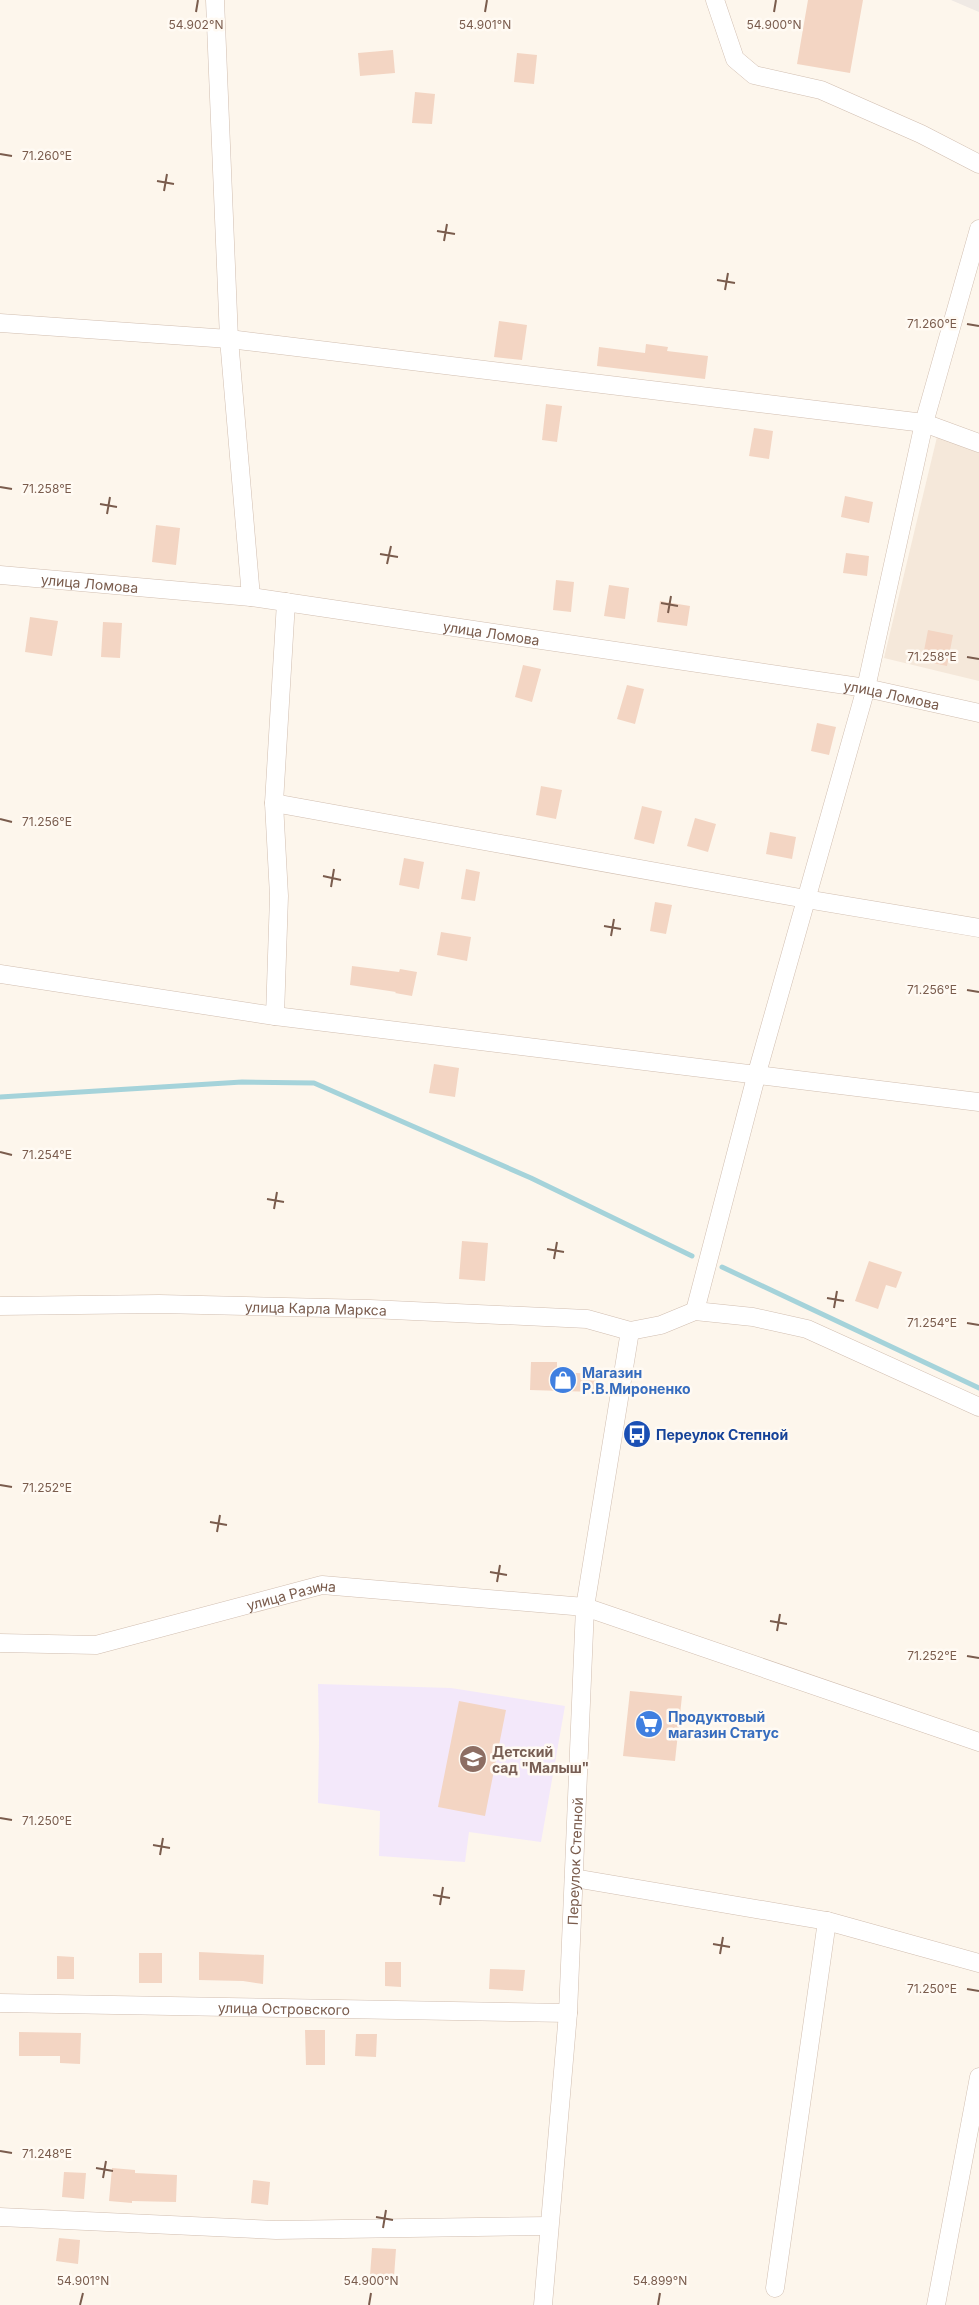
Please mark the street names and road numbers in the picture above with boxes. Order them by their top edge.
street label: улица Ломова [40,570,139,596]
street label: улица Ломова [442,617,541,648]
street label: улица Ломова [843,676,941,713]
street label: улица Карла Маркса [245,1298,387,1318]
street label: улица Разина [245,1576,337,1613]
street label: Переулок Степной [563,1797,586,1926]
street label: улица Островского [218,1998,350,2018]

